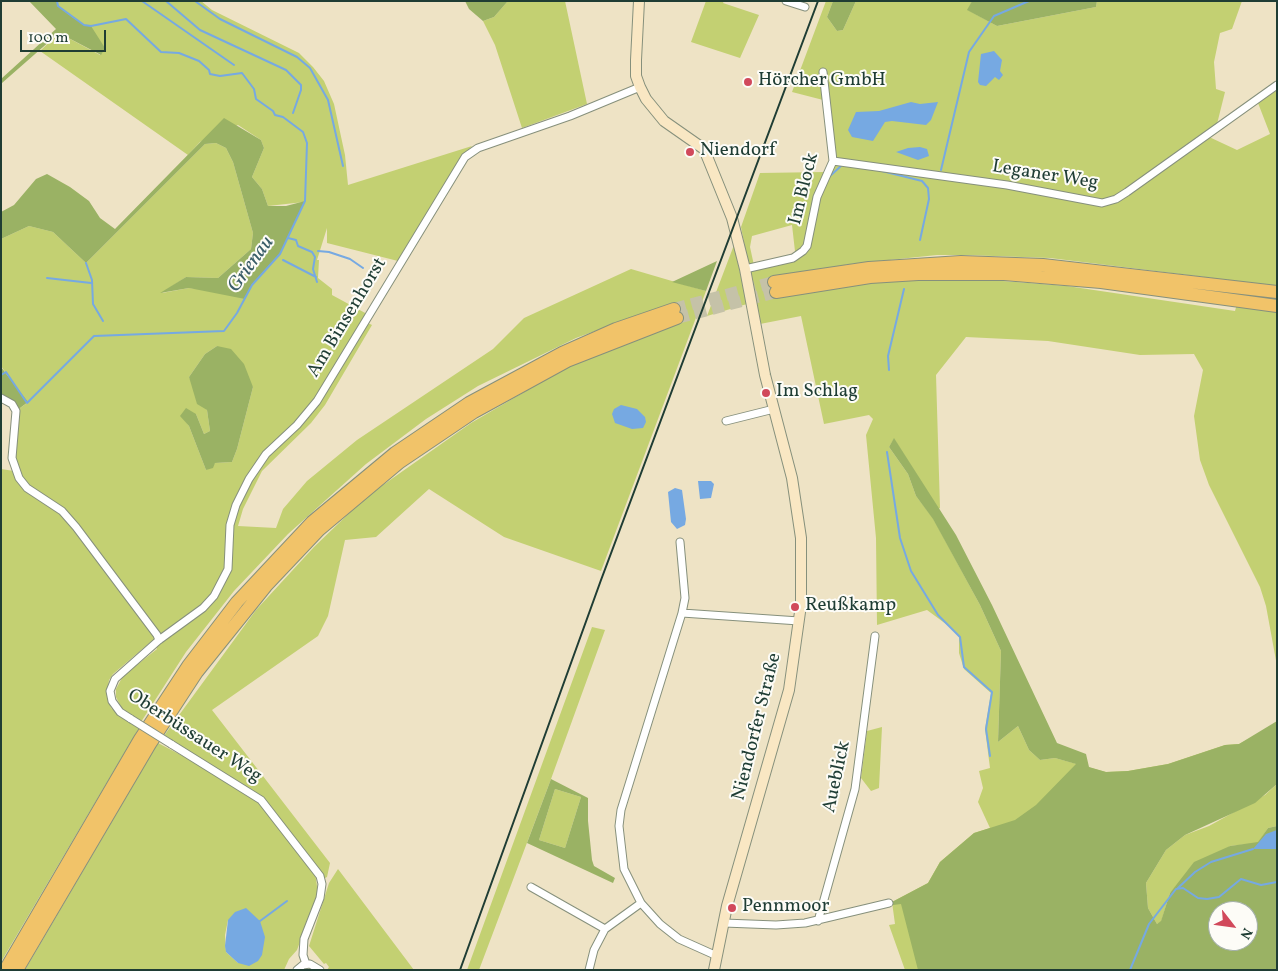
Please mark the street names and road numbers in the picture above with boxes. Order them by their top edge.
street label: Im Block [785,151,825,227]
street label: Leganer Weg [990,156,1100,196]
street label: Am Binsenhorst [303,254,393,382]
street label: Niendorfer Straße [729,651,787,803]
street label: Oberbüssauer Weg [122,685,266,789]
street label: Aueblick [819,739,857,815]

